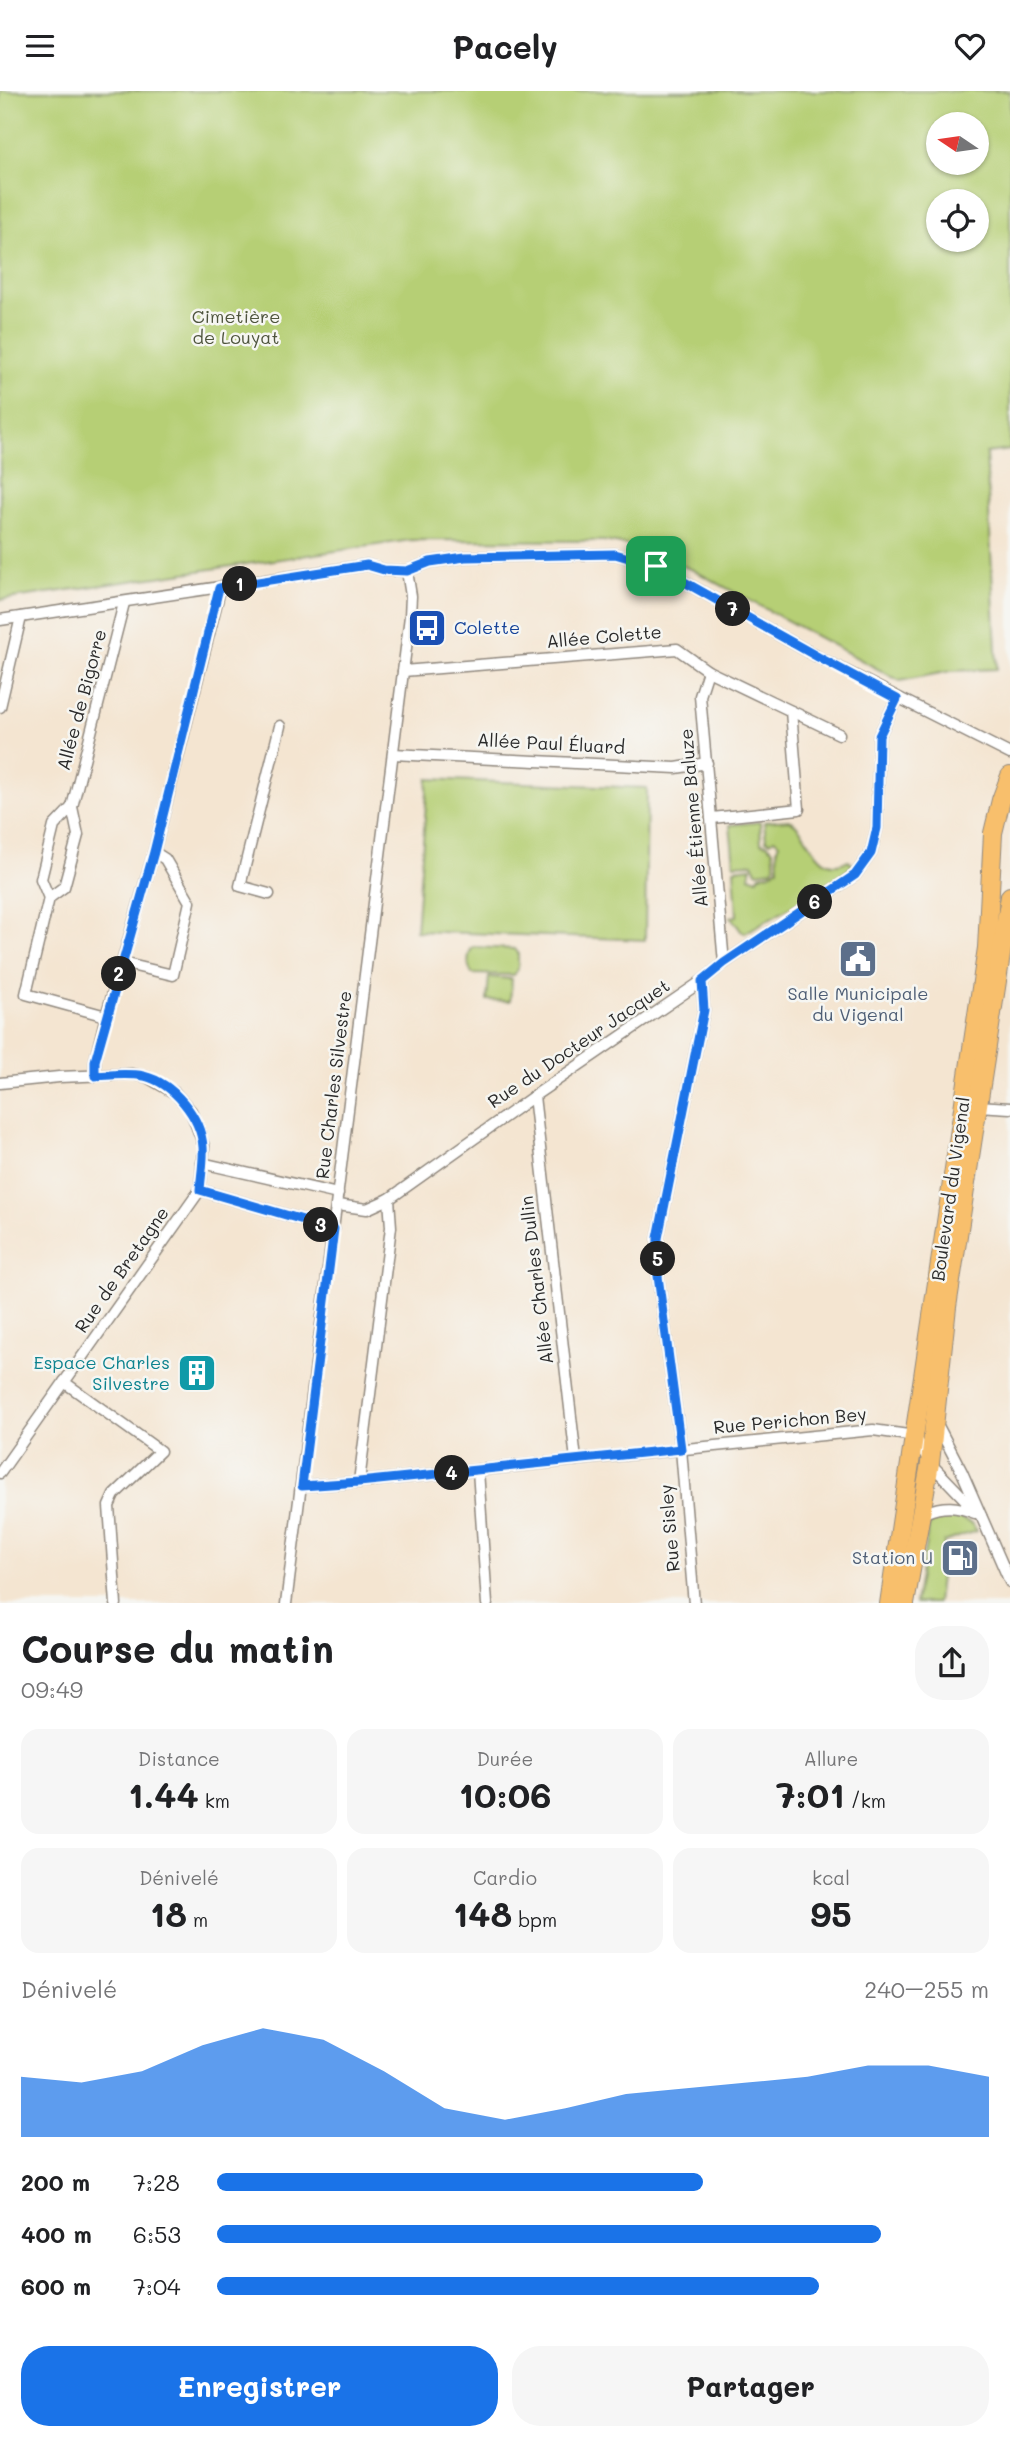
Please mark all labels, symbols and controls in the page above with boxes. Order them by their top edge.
text: Pacely [452,25,558,67]
icon: menu [21,27,59,65]
icon: heart [951,27,989,65]
north arrow [926,112,989,175]
map controls [926,112,989,252]
button: locate [926,189,989,252]
park label: Cimetière de Louyat [192,304,280,349]
pin [626,536,686,596]
icon: arrive [637,547,675,585]
pin: 1 [222,567,258,601]
text: 1 [235,571,244,596]
pin: 7 [716,591,750,627]
text: 7 [727,596,738,621]
bus stop icon: Colette [406,607,448,649]
place label: Colette [454,615,520,639]
street label: Allée Colette [545,619,663,653]
street label: Allée de Bigorre [51,627,111,773]
street label: Allée Paul Éluard [476,727,626,759]
street label: Allée Étienne Baluze [673,728,713,908]
pin: 6 [798,885,832,919]
text: 6 [809,889,820,914]
public building icon: Salle Municipale du Vigenal [837,938,879,980]
pin: 2 [102,957,136,991]
text: 2 [113,961,124,986]
street label: Rue du Docteur Jacquet [483,973,674,1113]
place label: Salle Municipale du Vigenal [787,981,929,1026]
street label: Rue Charles Silvestre [310,989,356,1180]
street label: Boulevard du Vigenal [925,1095,975,1282]
street label: Allée Charles Dullin [514,1194,558,1366]
street label: Rue de Bretagne [69,1202,174,1337]
pin: 3 [304,1207,338,1243]
text: 3 [315,1212,326,1237]
pin: 5 [640,1241,676,1277]
text: 5 [652,1246,663,1271]
place label: Espace Charles Silvestre [33,1350,170,1395]
building icon: Espace Charles Silvestre [176,1352,218,1394]
street label: Rue Perichon Bey [712,1401,868,1439]
pin: 4 [434,1455,470,1491]
text: 4 [445,1460,458,1485]
street label: Rue Sisley [653,1483,685,1573]
fuel station icon: Station U [939,1537,981,1579]
place label: Station U [852,1545,933,1569]
text: Course du matin [21,1623,334,1673]
button: share [915,1626,989,1700]
text: 09:49 [21,1674,83,1704]
text: Distance [138,1746,220,1771]
text: Durée [477,1746,533,1771]
text: Allure [804,1746,858,1771]
text: 1.44 [128,1771,199,1817]
text: 10:06 [459,1771,551,1817]
text: 7:01 [776,1771,845,1817]
text: km [199,1788,230,1813]
text: /km [845,1788,886,1813]
text: Dénivelé [139,1865,219,1890]
text: Cardio [473,1865,537,1890]
text: kcal [812,1865,850,1890]
text: 18 [150,1890,187,1936]
text: 148 [453,1890,512,1936]
text: 95 [810,1890,852,1936]
text: m [187,1907,208,1932]
text: bpm [512,1907,557,1932]
text: Dénivelé [21,1974,117,2004]
text: 240–255 m [864,1974,989,2004]
text: 200 m [21,2167,90,2197]
text: 7:28 [133,2167,180,2197]
text: 400 m [21,2219,92,2249]
text: 6:53 [133,2219,181,2249]
text: 600 m [21,2271,91,2301]
text: 7:04 [133,2271,181,2301]
button: Enregistrer [21,2346,498,2426]
button: Partager [512,2346,989,2426]

